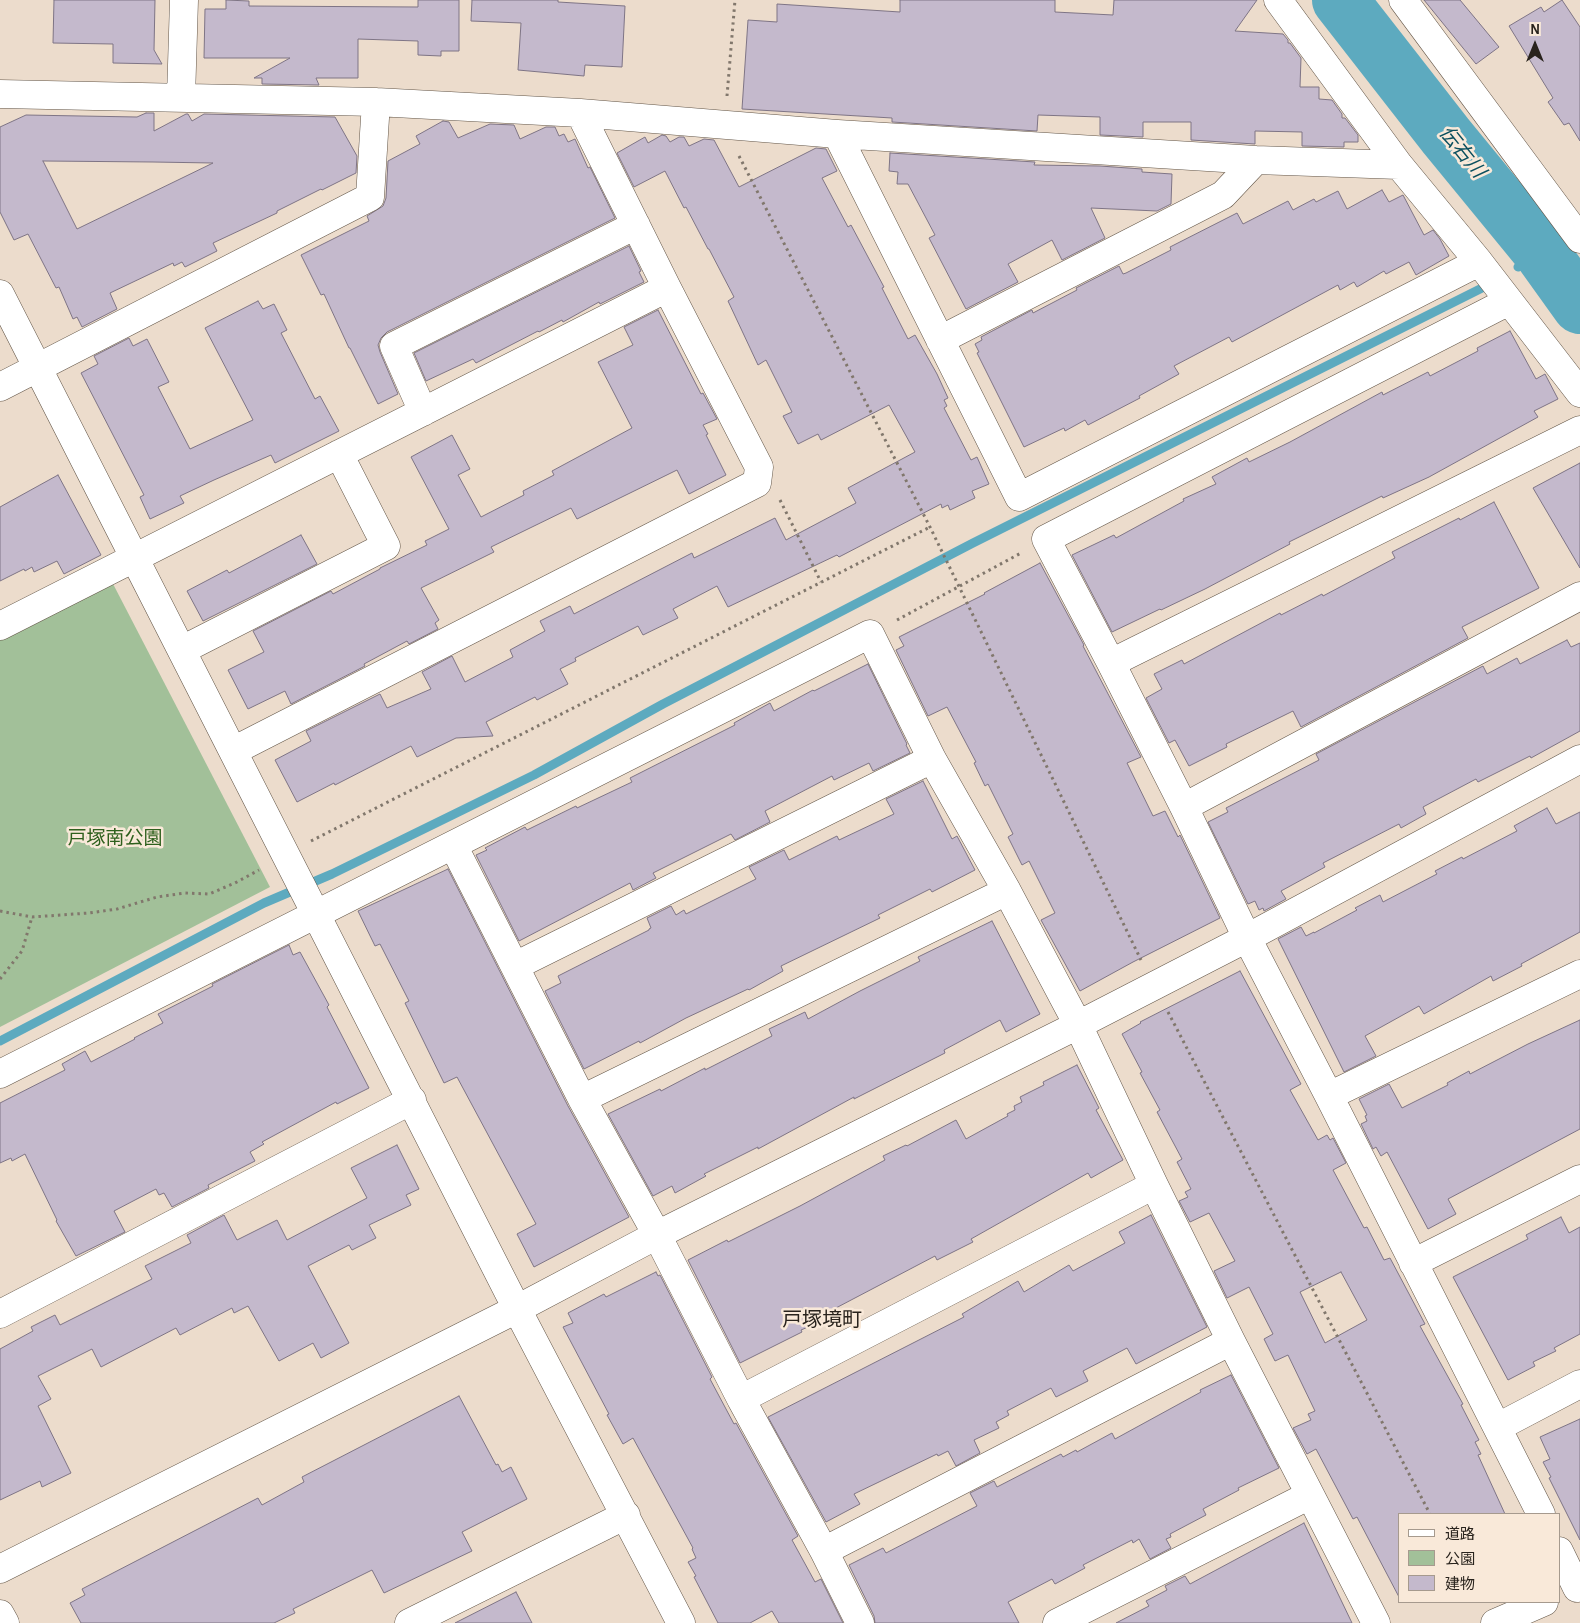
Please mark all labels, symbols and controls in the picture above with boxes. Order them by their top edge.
north arrow [1510,20,1560,70]
text: N [1530,23,1540,37]
water label: 伝右川 [1434,121,1490,183]
park label: 戸塚南公園 [68,827,162,849]
district label: 戸塚境町 [782,1308,862,1332]
legend [1398,1513,1560,1603]
text: 道路 [1445,1527,1475,1542]
text: 公園 [1445,1552,1475,1567]
text: 建物 [1445,1577,1475,1592]

